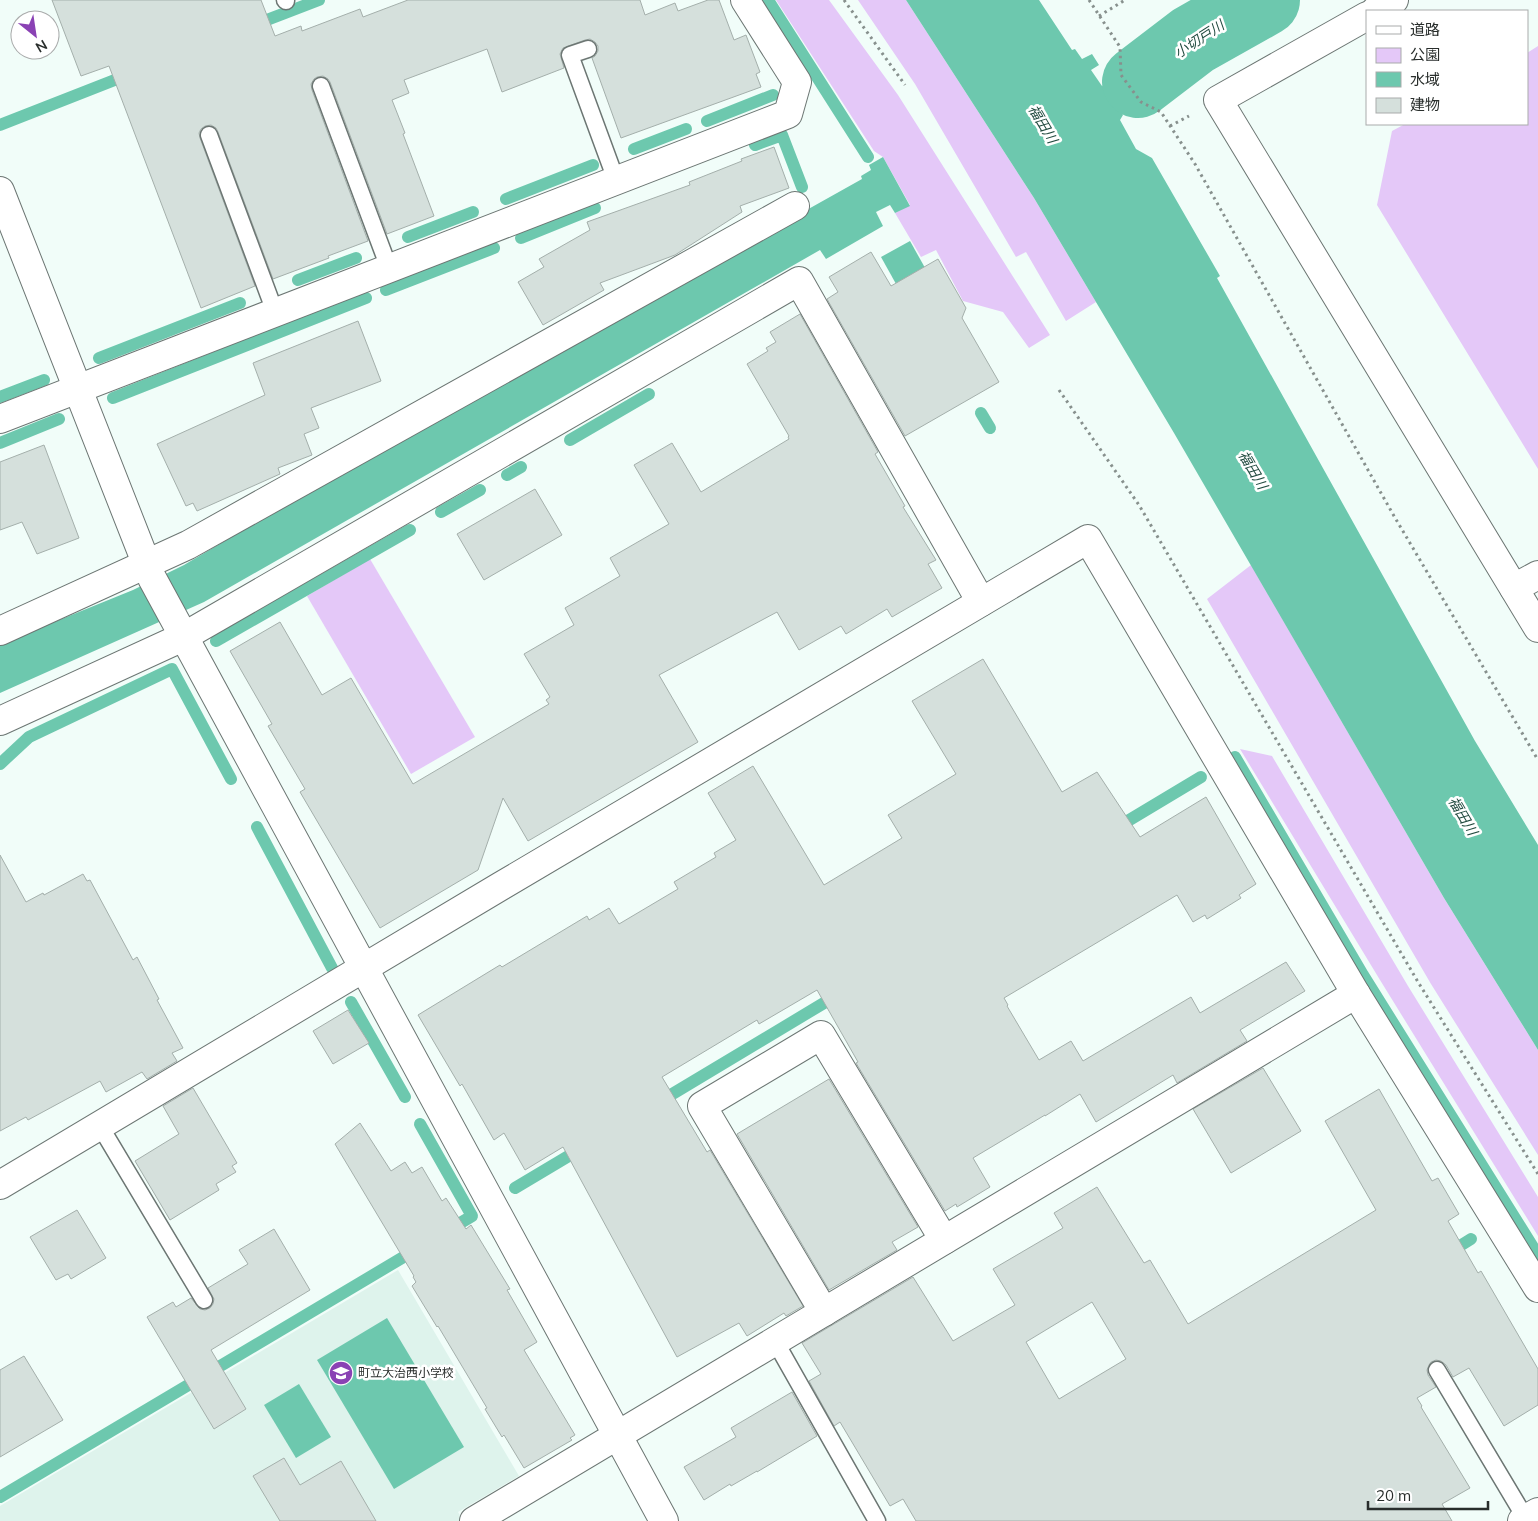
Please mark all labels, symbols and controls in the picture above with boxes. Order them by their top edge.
north arrow [10,10,60,60]
legend [1366,10,1528,125]
water label: 小切戸川 [1171,15,1229,62]
text: 道路 [1410,20,1440,39]
text: N [32,36,51,57]
text: 公園 [1410,45,1440,64]
text: 水域 [1410,70,1440,89]
text: 建物 [1410,95,1440,114]
water label: 福田川 [1024,101,1063,148]
water label: 福田川 [1234,447,1273,494]
water label: 福田川 [1444,793,1483,840]
school or university icon: 町立大治西小学校 [328,1360,354,1386]
place label: 町立大治西小学校 [358,1365,454,1380]
scale bar [1368,1478,1488,1510]
text: 20 m [1376,1486,1411,1505]

